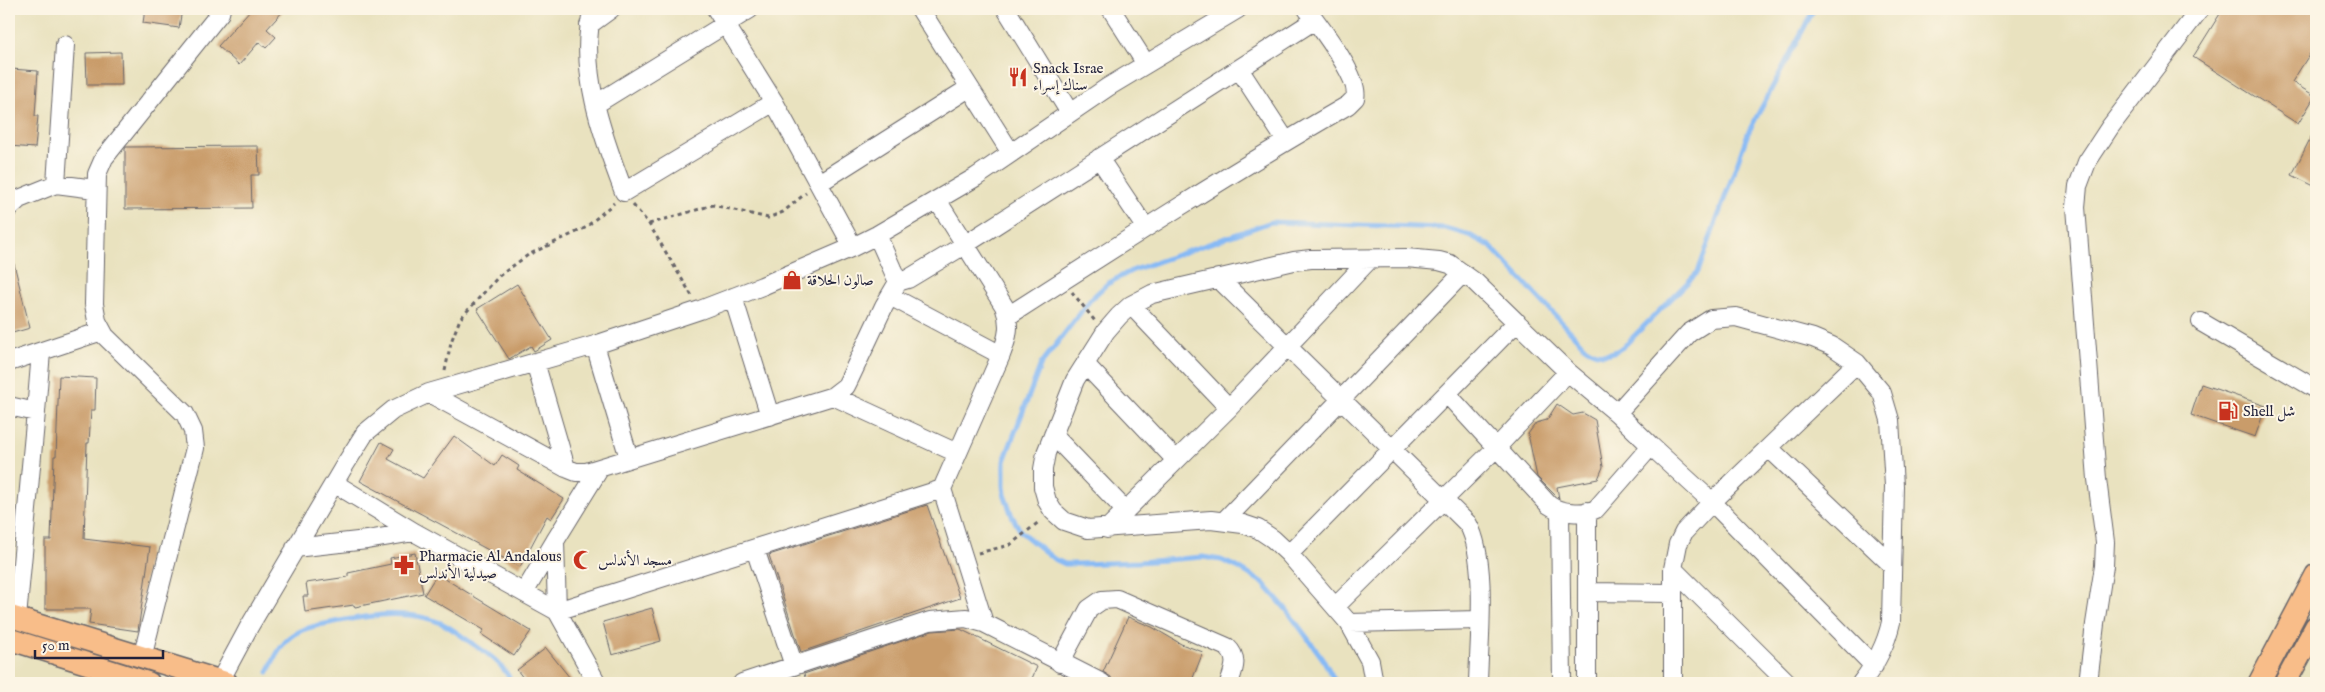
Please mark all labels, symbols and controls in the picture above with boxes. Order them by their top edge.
place label: Snack Israe سناك إسراء [1033,59,1104,95]
restaurant icon: Snack Israe سناك إسراء [1007,66,1029,88]
shop icon: صالون الحلاقة [781,269,803,291]
place label: صالون الحلاقة [807,271,874,290]
fuel station icon: Shell شل [2217,400,2239,422]
place label: Shell شل [2243,402,2295,422]
place label: Pharmacie Al Andalous صيدلية الأندلس [419,547,562,583]
mosque icon: مسجد الأندلس [572,549,594,571]
place label: مسجد الأندلس [598,549,672,570]
pharmacy icon: Pharmacie Al Andalous صيدلية الأندلس [393,554,415,576]
scale bar [35,627,162,659]
text: 50 m [42,636,70,655]

